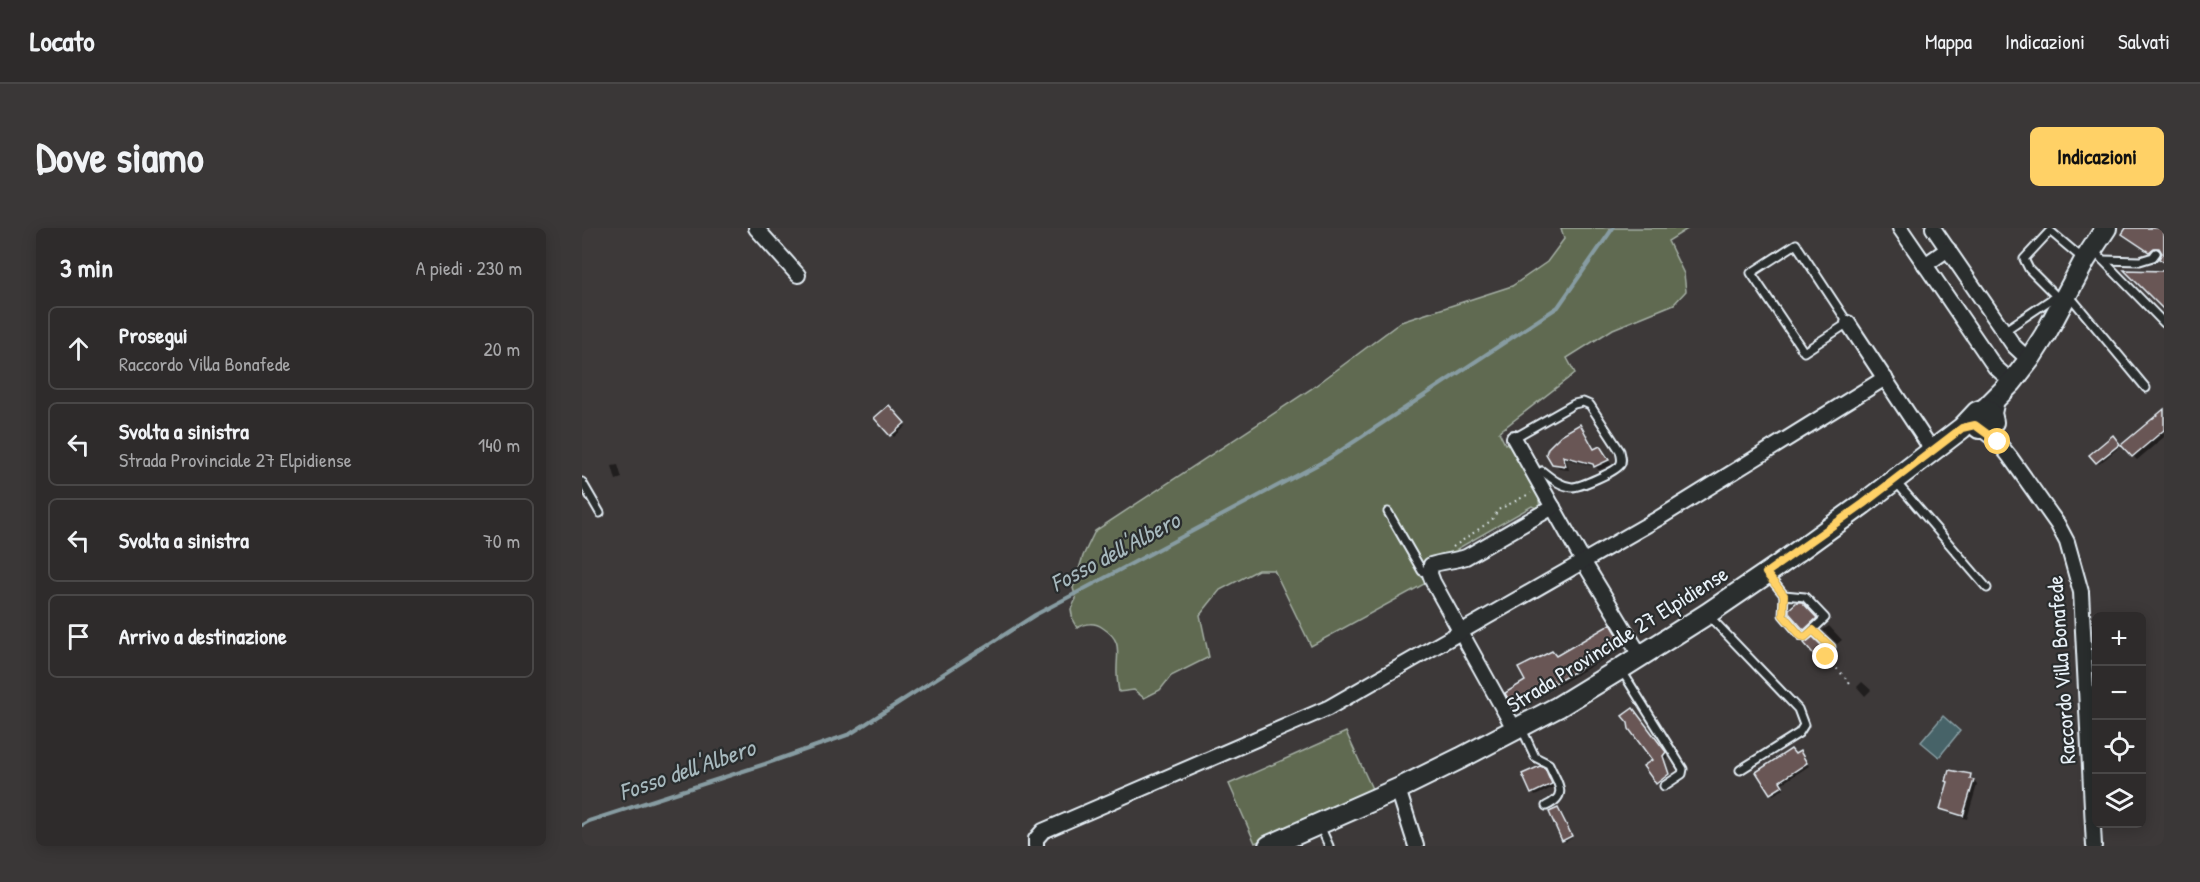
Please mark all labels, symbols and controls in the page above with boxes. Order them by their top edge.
text: Locato [30,22,94,60]
text: Mappa [1925,27,1972,56]
text: Indicazioni [2005,27,2085,56]
text: Salvati [2118,27,2170,56]
button: Indicazioni [2030,127,2164,186]
text: Dove siamo [36,128,204,185]
text: 3 min [60,250,113,285]
text: A piedi · 230 m [416,254,522,281]
text: Prosegui [119,320,188,350]
icon: ahead [62,332,95,365]
text: 20 m [483,335,520,362]
text: Raccordo Villa Bonafede [119,350,290,377]
text: Svolta a sinistra [119,416,249,446]
icon: left [62,428,95,461]
route start [1984,428,2010,454]
text: 140 m [478,431,520,458]
text: Strada Provinciale 27 Elpidiense [119,446,352,473]
water label: Fosso dell'Albero [1044,503,1187,599]
icon: left [62,524,95,557]
text: Svolta a sinistra [119,525,249,555]
text: 70 m [483,527,520,554]
street label: Strada Provinciale 27 Elpidiense [1501,558,1734,720]
street label: Raccordo Villa Bonafede [2039,575,2083,765]
map controls [2092,612,2146,828]
button: + [2092,612,2146,666]
icon: arrive [62,620,95,653]
text: Arrivo a destinazione [119,621,287,651]
route end [1812,643,1838,669]
button: − [2092,666,2146,720]
button: locate [2092,720,2146,774]
water label: Fosso dell'Albero [614,730,761,807]
button: layers [2092,774,2146,828]

